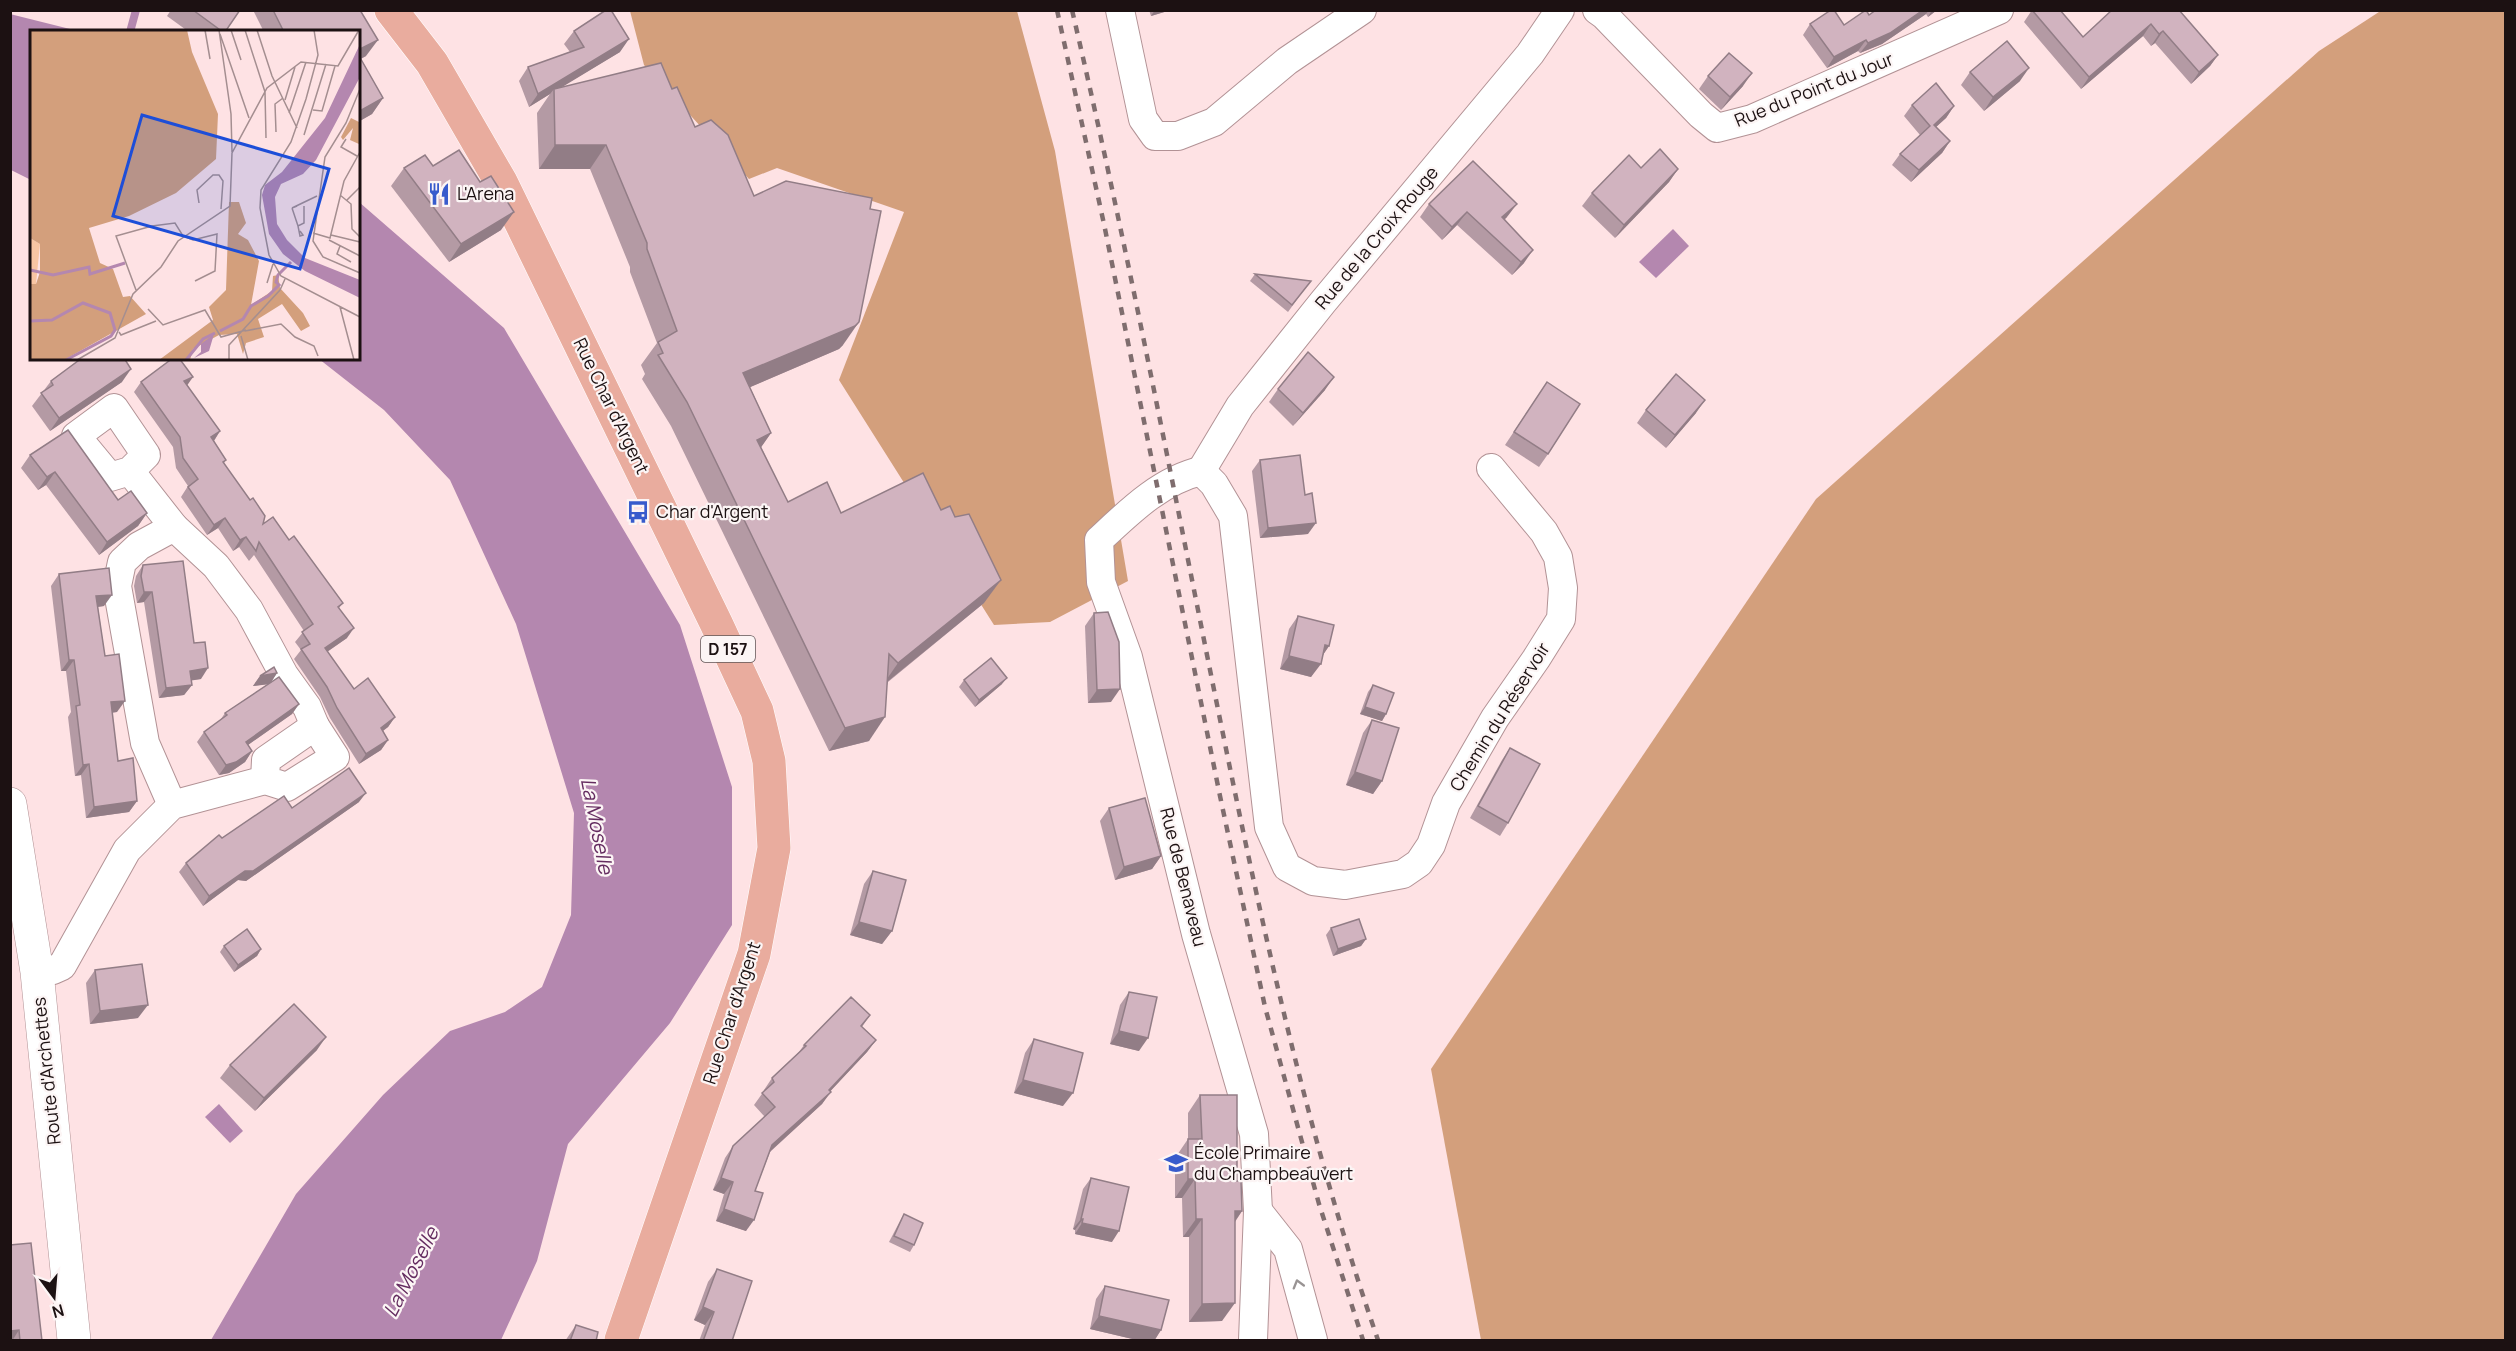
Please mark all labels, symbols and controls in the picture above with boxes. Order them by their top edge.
inset map [30,30,360,360]
street label: Rue du Point du Jour [1731,46,1897,132]
street label: Rue de la Croix Rouge [1309,161,1443,314]
restaurant icon: L'Arena [426,181,452,207]
place label: L'Arena [457,181,514,205]
street label: Rue Char d'Argent [569,334,655,478]
bus stop icon: Char d'Argent [625,499,651,525]
place label: Char d'Argent [656,499,768,523]
road number: D 157 [701,636,755,662]
street label: Chemin du Réservoir [1444,637,1555,795]
water label: La Moselle [575,776,620,877]
street label: Rue de Benaveau [1155,805,1213,949]
street label: Rue Char d'Argent [697,938,765,1087]
street label: Route d'Archettes [26,996,66,1146]
place label: École Primaire du Champbeauvert [1194,1140,1353,1185]
school or university icon: École Primaire du Champbeauvert [1163,1150,1189,1176]
water label: La Moselle [376,1221,445,1321]
north arrow [24,1267,84,1327]
one-way arrow [1292,1279,1305,1289]
text: N [50,1299,67,1324]

